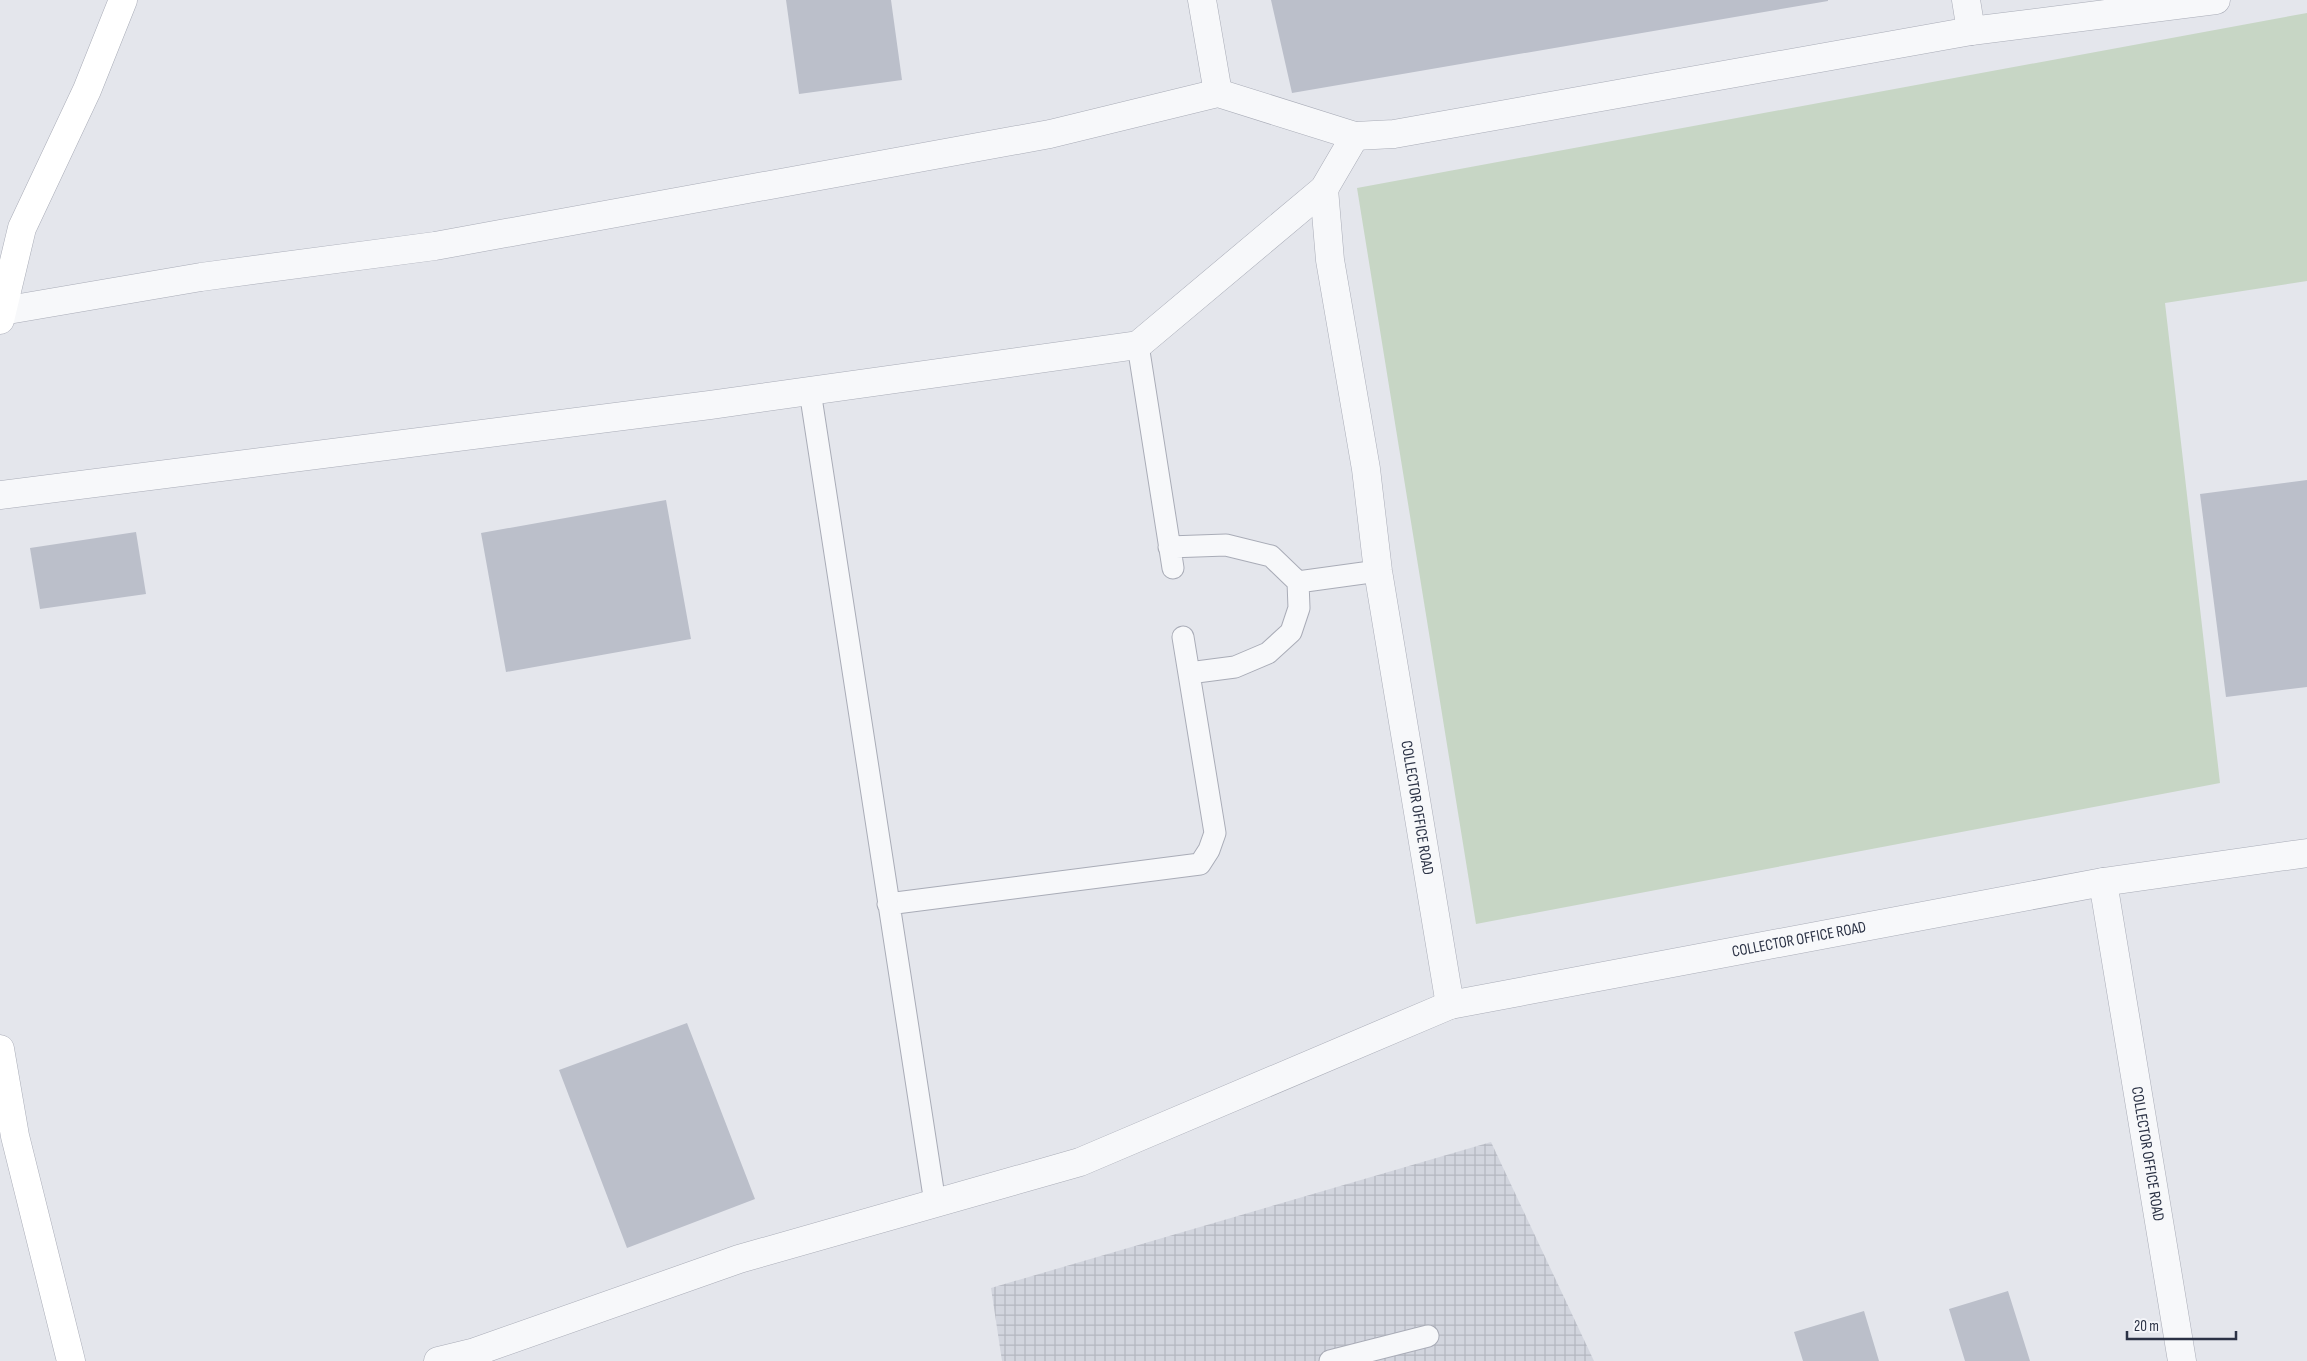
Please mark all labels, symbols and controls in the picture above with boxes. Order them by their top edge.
street label: COLLECTOR OFFICE ROAD [1397,739,1438,876]
street label: COLLECTOR OFFICE ROAD [1730,917,1868,961]
street label: COLLECTOR OFFICE ROAD [2127,1085,2168,1223]
scale bar [2127,1308,2236,1340]
text: 20 m [2134,1317,2159,1336]

